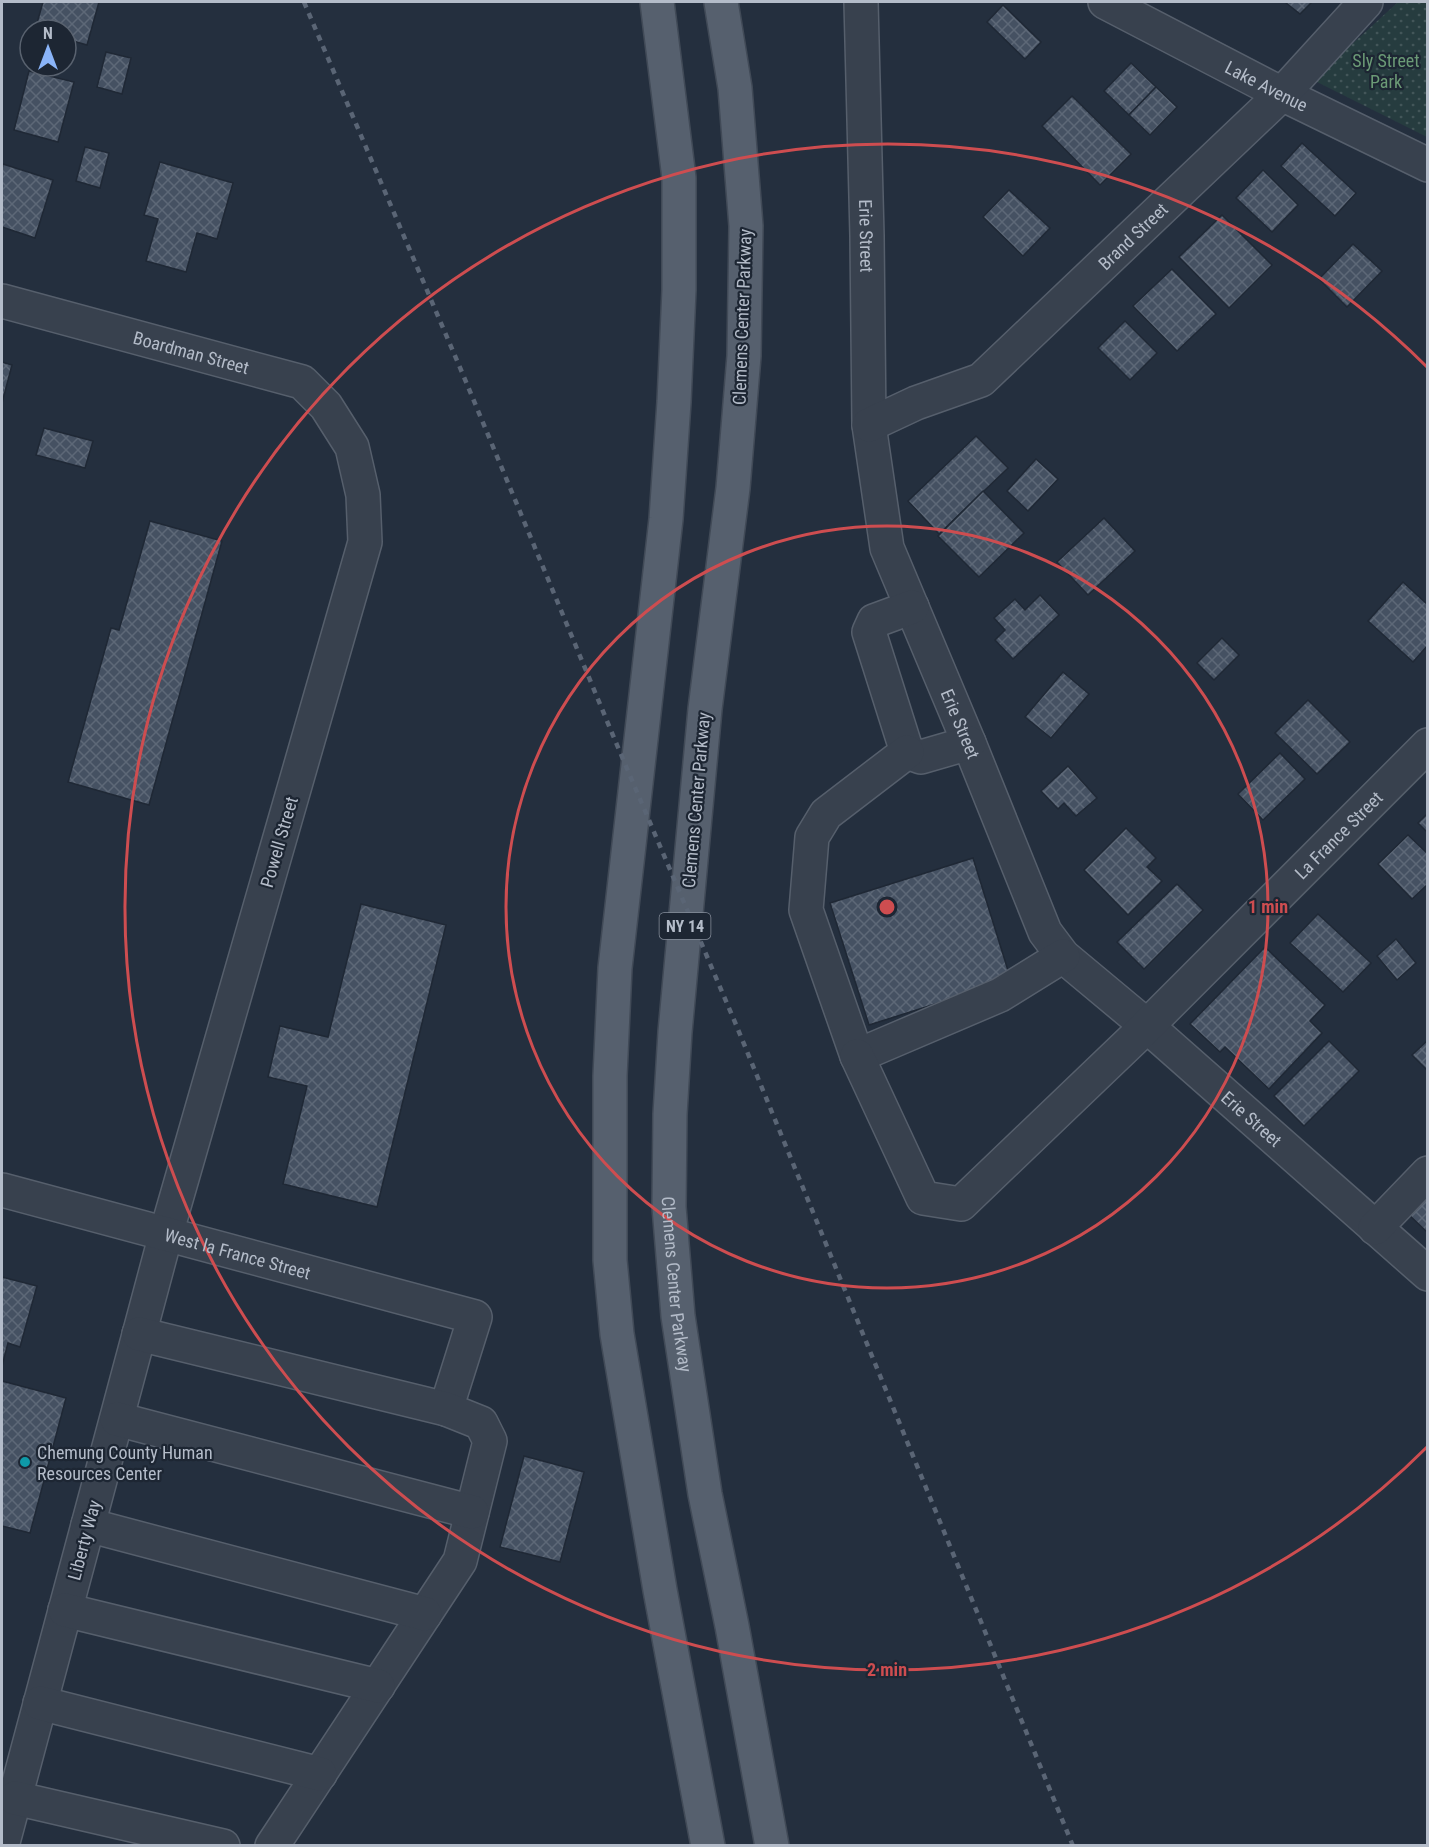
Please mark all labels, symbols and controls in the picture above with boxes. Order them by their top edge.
north arrow [18,18,78,78]
text: N [43,24,53,43]
park label: Sly Street Park [1352,50,1420,92]
street label: Lake Avenue [1222,56,1311,115]
street label: Brand Street [1094,198,1172,274]
street label: Erie Street [856,199,878,273]
street label: Clemens Center Parkway [728,228,756,405]
street label: Boardman Street [131,326,251,378]
street label: Erie Street [937,686,985,762]
street label: Clemens Center Parkway [678,711,714,889]
street label: La France Street [1290,787,1386,883]
street label: Powell Street [256,794,302,890]
text: 1 min [1248,896,1288,917]
centre of rings [877,897,897,917]
road number: NY 14 [660,913,710,939]
street label: Erie Street [1218,1087,1286,1151]
street label: Clemens Center Parkway [659,1196,697,1374]
street label: West la France Street [162,1224,313,1283]
place label: Chemung County Human Resources Center [37,1442,213,1484]
marker: Chemung County Human Resources Center [18,1455,32,1469]
street label: Liberty Way [63,1497,105,1582]
text: 2 min [867,1659,907,1680]

